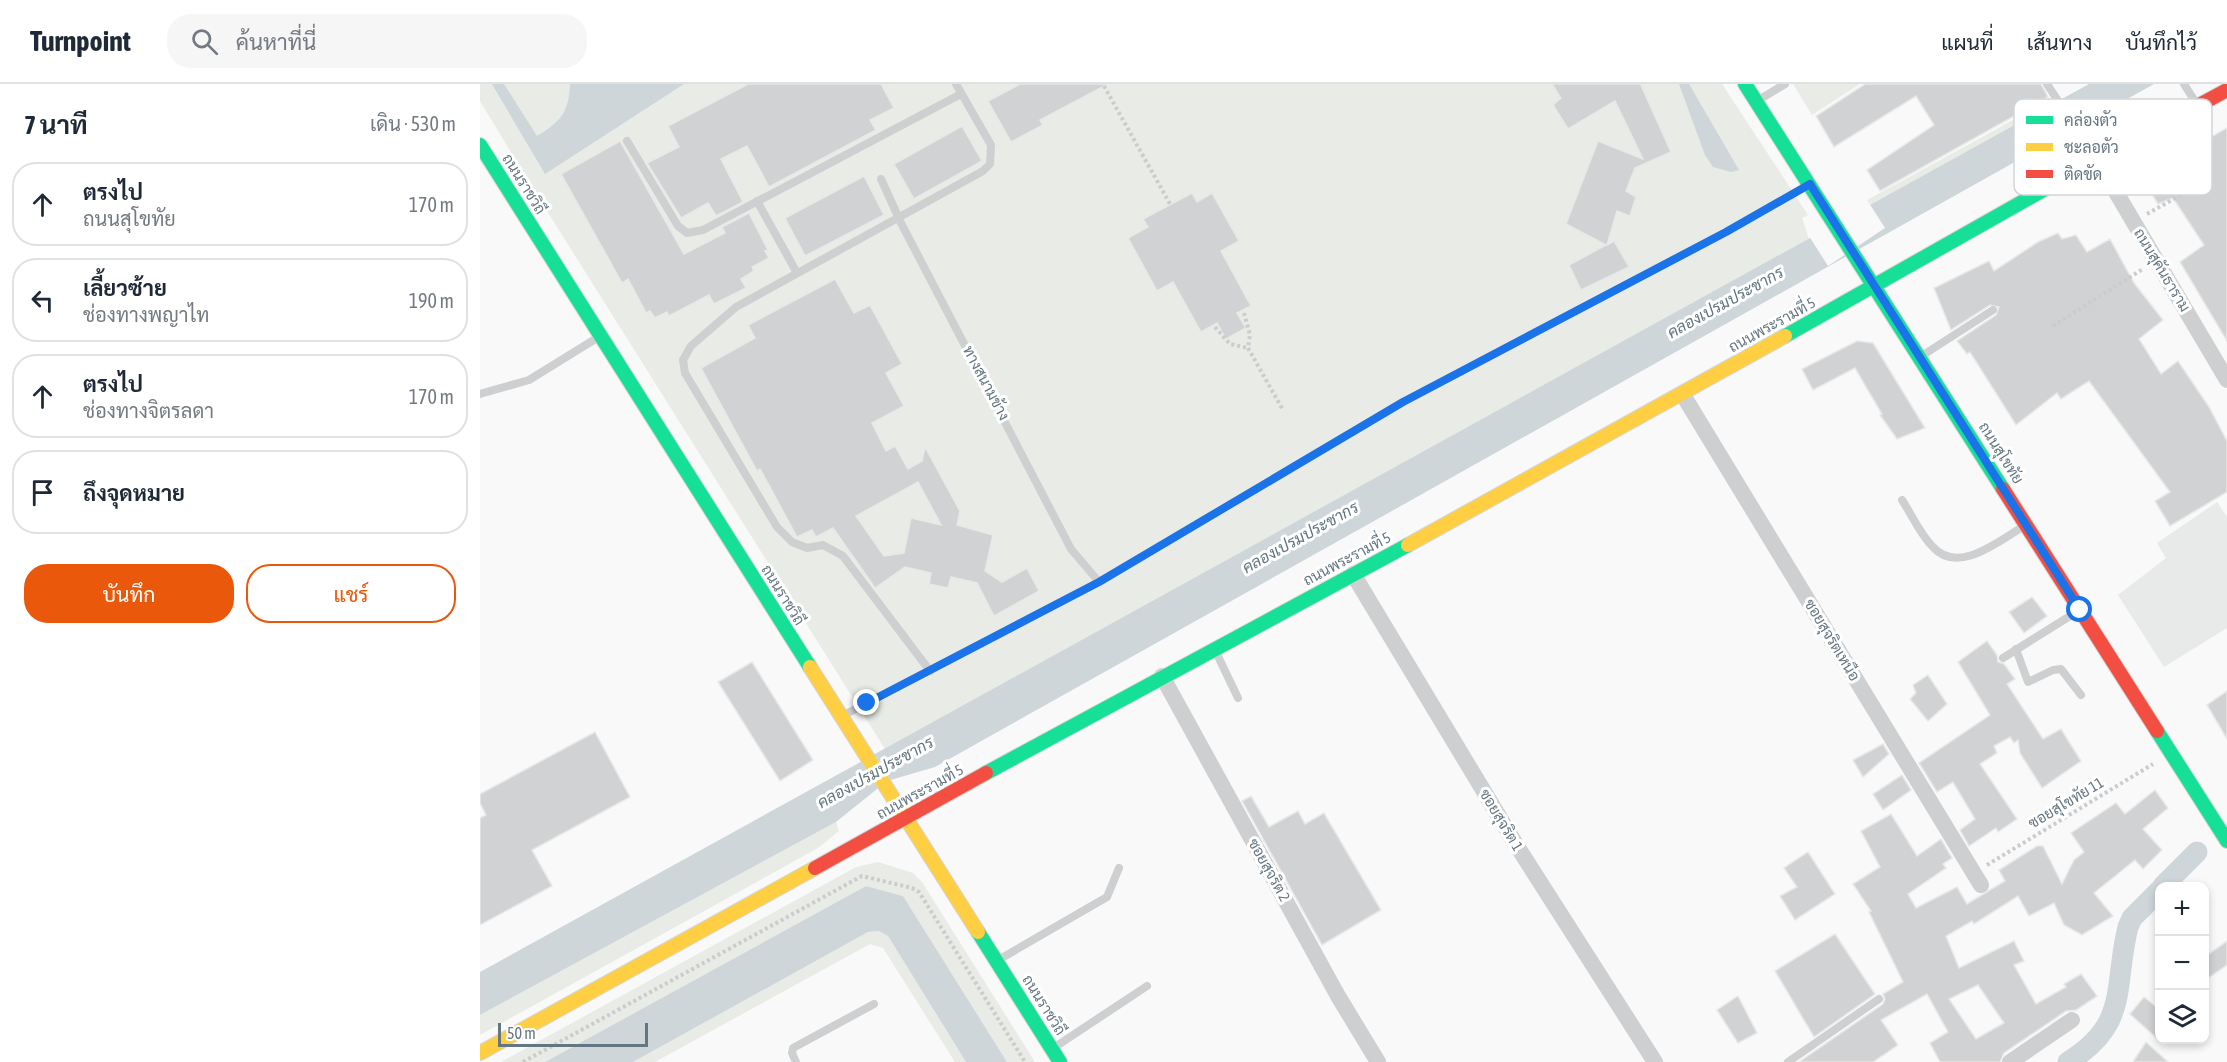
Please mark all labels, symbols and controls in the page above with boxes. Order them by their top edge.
search box [167,14,587,68]
text: Turnpoint [30,25,131,57]
icon: search [188,25,221,58]
text: ค้นหาที่นี่ [236,29,316,55]
text: แผนที่ [1941,30,1994,54]
text: เส้นทาง [2027,30,2092,54]
text: บันทึกไว้ [2125,30,2197,54]
legend [2014,99,2212,195]
text: 7 นาที [24,110,88,140]
text: คล่องตัว [2064,110,2118,129]
text: เดิน · 530 m [370,112,456,135]
text: ชะลอตัว [2064,137,2119,156]
street label: ถนนราชวิถี [499,150,550,217]
text: ติดขัด [2064,164,2102,183]
text: ตรงไป [83,179,143,205]
icon: ahead [26,188,59,221]
text: 170 m [409,193,454,216]
text: ถนนสุโขทัย [83,207,176,230]
street label: ถนนสุคันธาราม [2128,225,2194,316]
water label: คลองเปรมประชากร [1664,262,1787,341]
text: เลี้ยวซ้าย [83,275,167,301]
icon: left [26,284,59,317]
street label: ถนนพระรามที่ 5 [1722,288,1818,355]
text: 190 m [409,289,454,312]
text: ช่องทางพญาไท [83,303,210,326]
street label: ทางสนามข้าง [960,342,1014,423]
text: ตรงไป [83,371,143,397]
icon: ahead [26,380,59,413]
text: 170 m [409,385,454,408]
text: ช่องทางจิตรลดา [83,399,214,422]
street label: ถนนสุโขทัย [1973,418,2028,488]
icon: arrive [26,476,59,509]
text: ถึงจุดหมาย [83,480,185,506]
water label: คลองเปรมประชากร [1239,497,1362,576]
street label: ถนนพระรามที่ 5 [1297,523,1393,589]
street label: ถนนราชวิถี [758,561,809,628]
button: บันทึก [24,564,234,623]
button: แชร์ [246,564,456,623]
street label: ซอยสุจริตเหนือ [1799,595,1864,685]
route start [2066,596,2092,622]
route end [853,689,879,715]
water label: คลองเปรมประชากร [814,732,937,811]
street label: ถนนพระรามที่ 5 [870,755,966,822]
street label: ซอยสุโขทัย 11 [2025,773,2108,834]
street label: ซอยสุจริต 1 [1474,786,1527,855]
street label: ซอยสุจริต 2 [1243,835,1294,906]
map controls [2155,882,2209,1044]
button: + [2155,882,2209,936]
button: − [2155,936,2209,990]
street label: ถนนราชวิถี [1019,971,1070,1038]
button: layers [2155,990,2209,1044]
scale bar [498,1020,648,1048]
text: 50 m [507,1024,536,1042]

